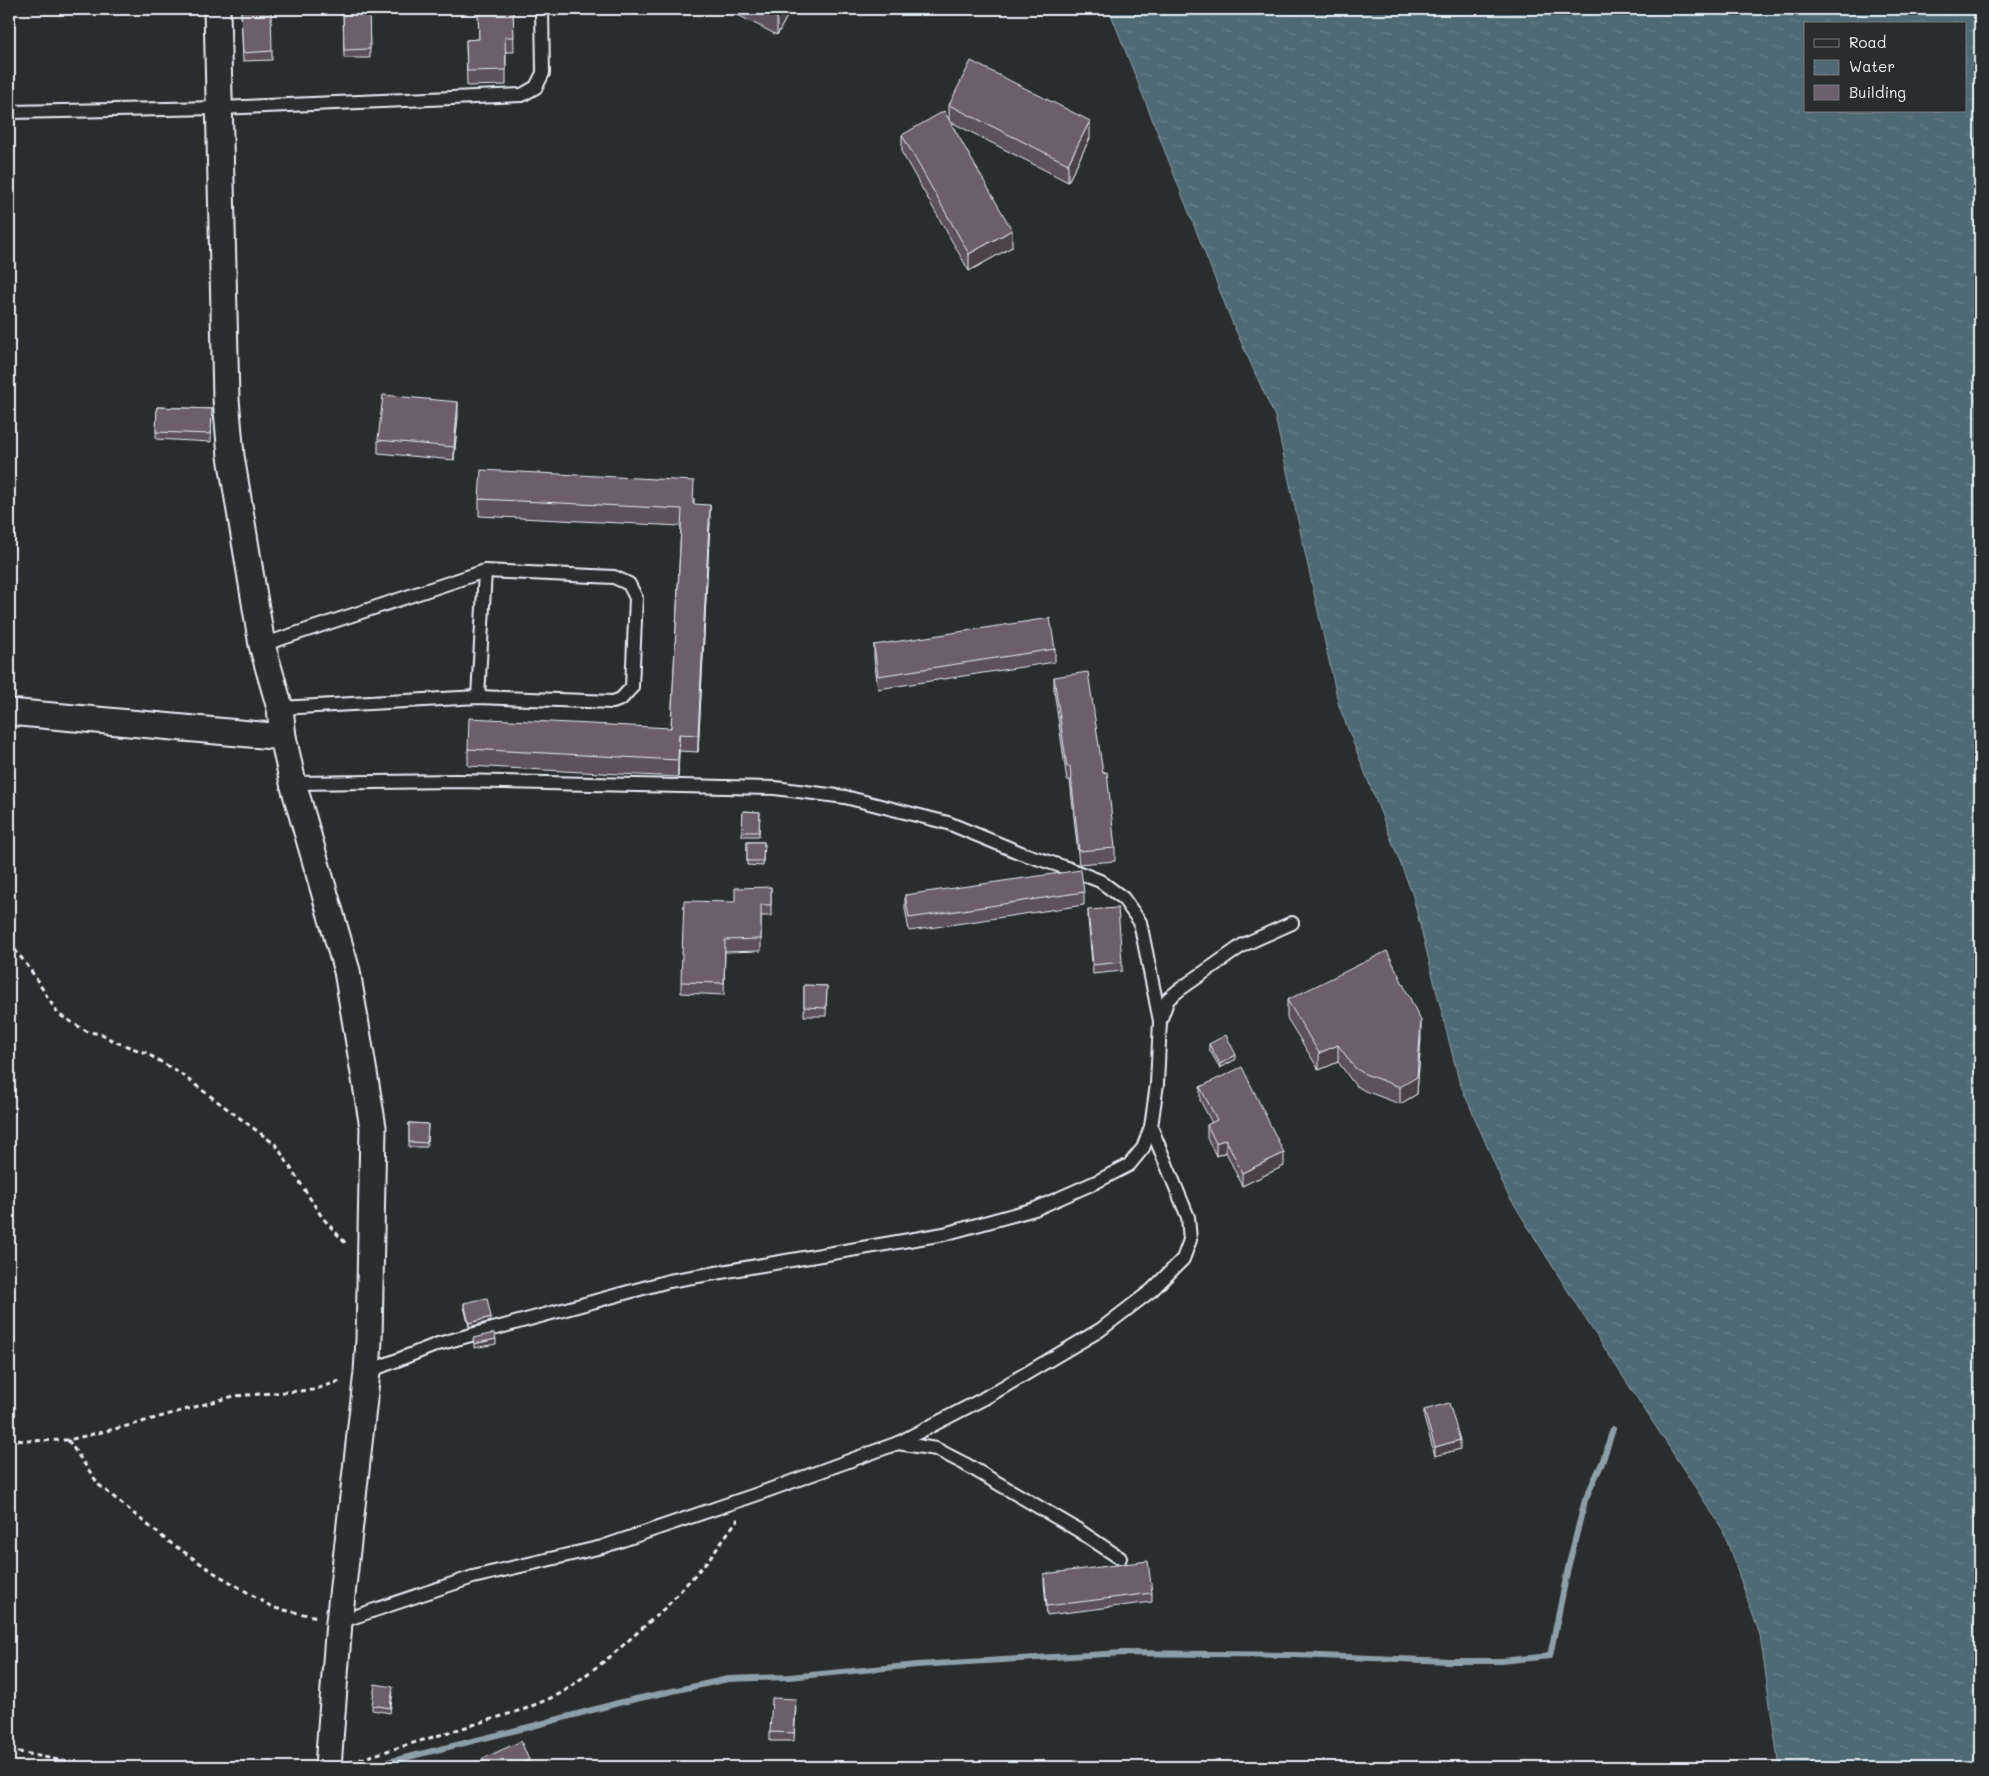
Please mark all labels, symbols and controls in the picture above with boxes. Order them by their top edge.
legend [1804,22,1966,112]
text: Road [1849,32,1886,52]
text: Water [1849,56,1895,76]
text: Building [1849,82,1906,102]

